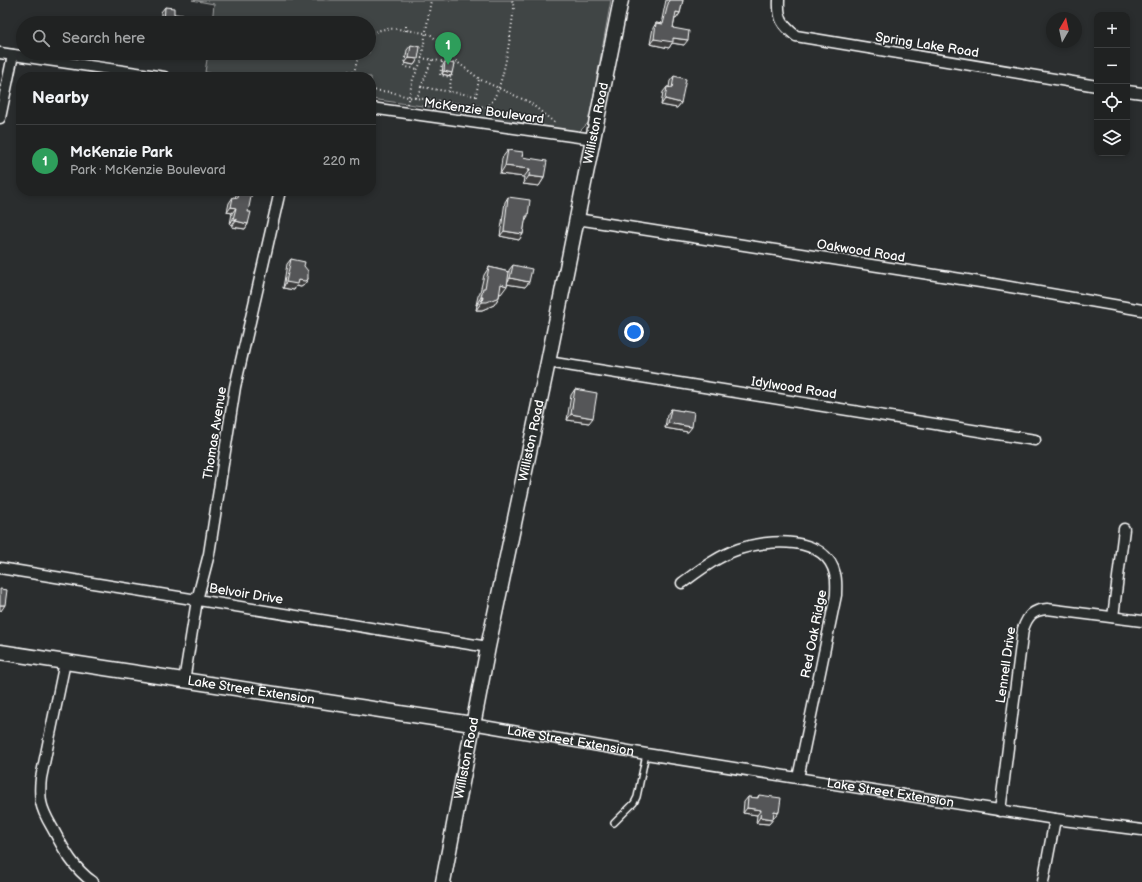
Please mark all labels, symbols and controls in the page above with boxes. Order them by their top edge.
north arrow [1046,12,1082,48]
map controls [1094,12,1130,156]
button: + [1094,12,1130,48]
search box [16,16,376,60]
icon: search [30,27,52,49]
text: Search here [62,29,145,48]
street label: Spring Lake Road [874,29,980,61]
pin: 1 [435,32,461,65]
button: − [1094,48,1130,84]
street label: Williston Road [580,81,612,166]
button: locate [1094,84,1130,120]
text: Nearby [32,88,89,108]
street label: McKenzie Boulevard [423,95,545,127]
button: layers [1094,120,1130,156]
text: McKenzie Park [70,143,173,162]
text: 1 [42,153,48,169]
text: 220 m [323,153,360,169]
text: Park · McKenzie Boulevard [70,162,226,178]
street label: Oakwood Road [816,236,906,266]
your location [624,322,644,342]
street label: Idylwood Road [750,373,838,403]
street label: Thomas Avenue [200,385,230,481]
street label: Williston Road [515,399,548,483]
street label: Belvoir Drive [208,580,284,608]
street label: Red Oak Ridge [798,588,830,680]
street label: Lennell Drive [993,625,1019,704]
street label: Lake Street Extension [186,673,316,708]
street label: Williston Road [451,716,482,800]
street label: Lake Street Extension [506,722,635,760]
street label: Lake Street Extension [826,775,955,811]

